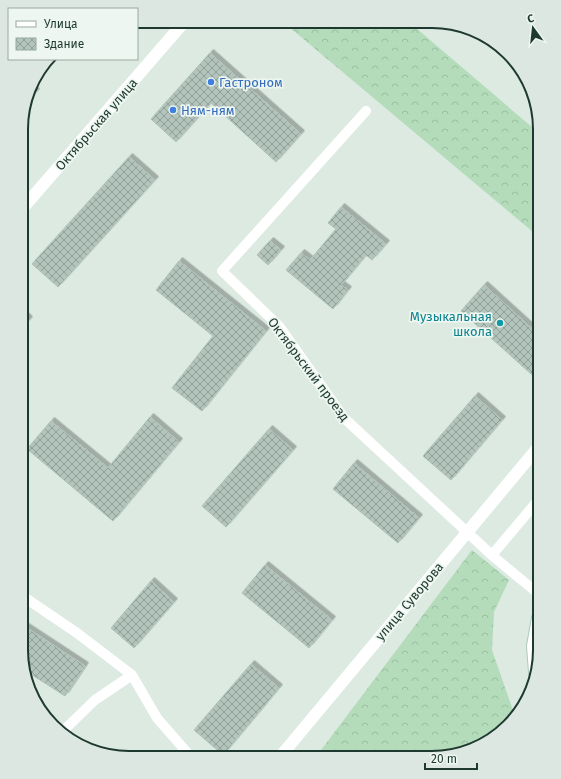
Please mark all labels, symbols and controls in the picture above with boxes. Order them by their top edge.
legend [8,8,138,60]
north arrow [513,8,553,48]
text: С [526,12,536,26]
text: Улица [44,17,78,31]
text: Здание [44,37,84,51]
street label: Октябрьская улица [52,75,140,173]
place label: Гастроном [219,75,283,90]
marker: Гастроном [206,77,216,87]
place label: Ням-ням [181,103,235,118]
marker: Ням-ням [168,105,178,115]
place label: Музыкальная школа [410,309,492,339]
street label: Октябрьский проезд [265,315,352,424]
marker: Музыкальная школа [495,318,505,328]
street label: улица Суворова [372,559,446,643]
scale bar [425,745,477,771]
text: 20 m [431,752,457,766]

